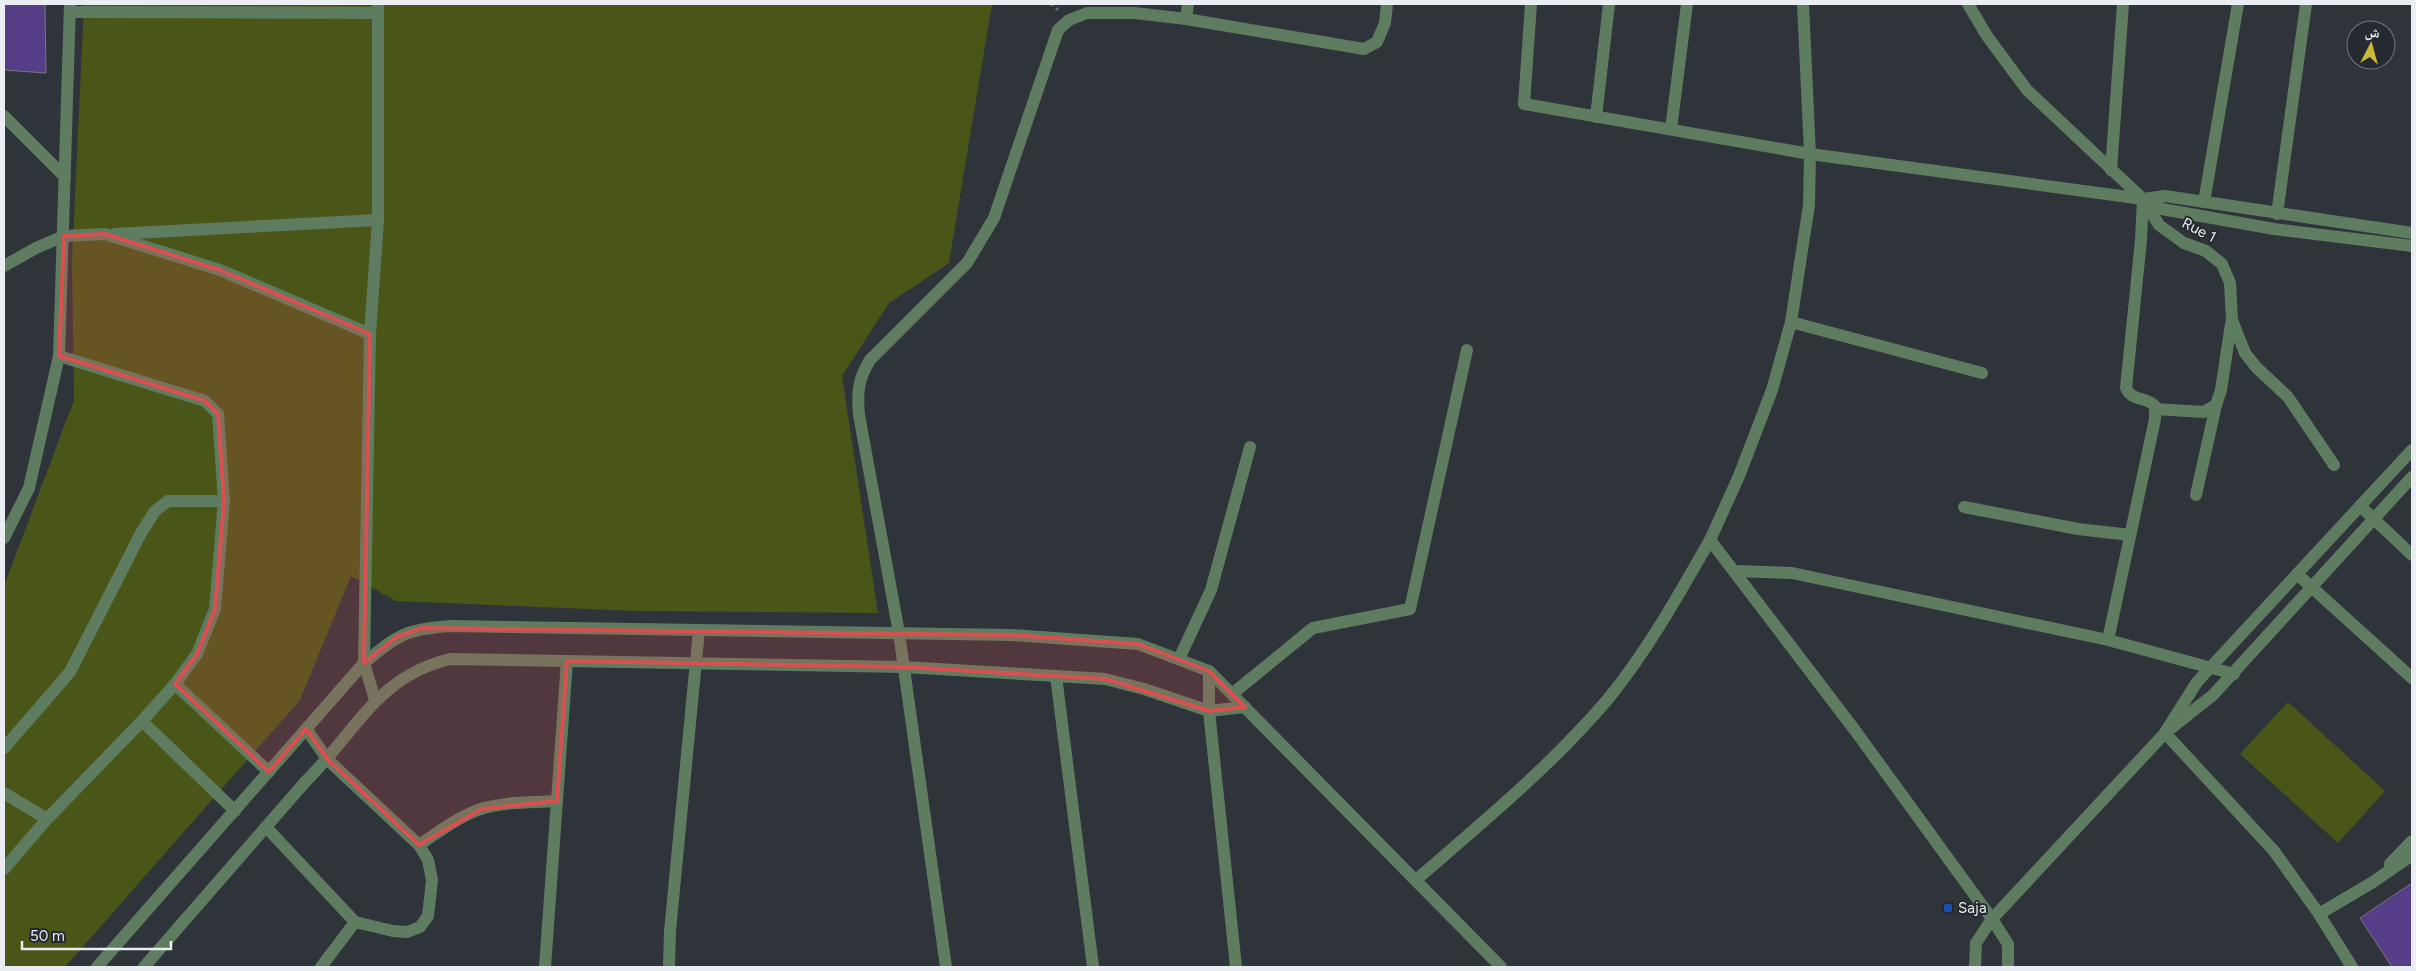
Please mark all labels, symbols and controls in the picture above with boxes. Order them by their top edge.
north arrow [2346,20,2396,70]
text: ش [2364,23,2381,42]
street label: Rue 1 [2179,214,2219,246]
place label: Saja [1958,899,1987,917]
marker: Saja [1942,902,1954,914]
scale bar [22,918,171,950]
text: 50 m [30,927,65,945]

